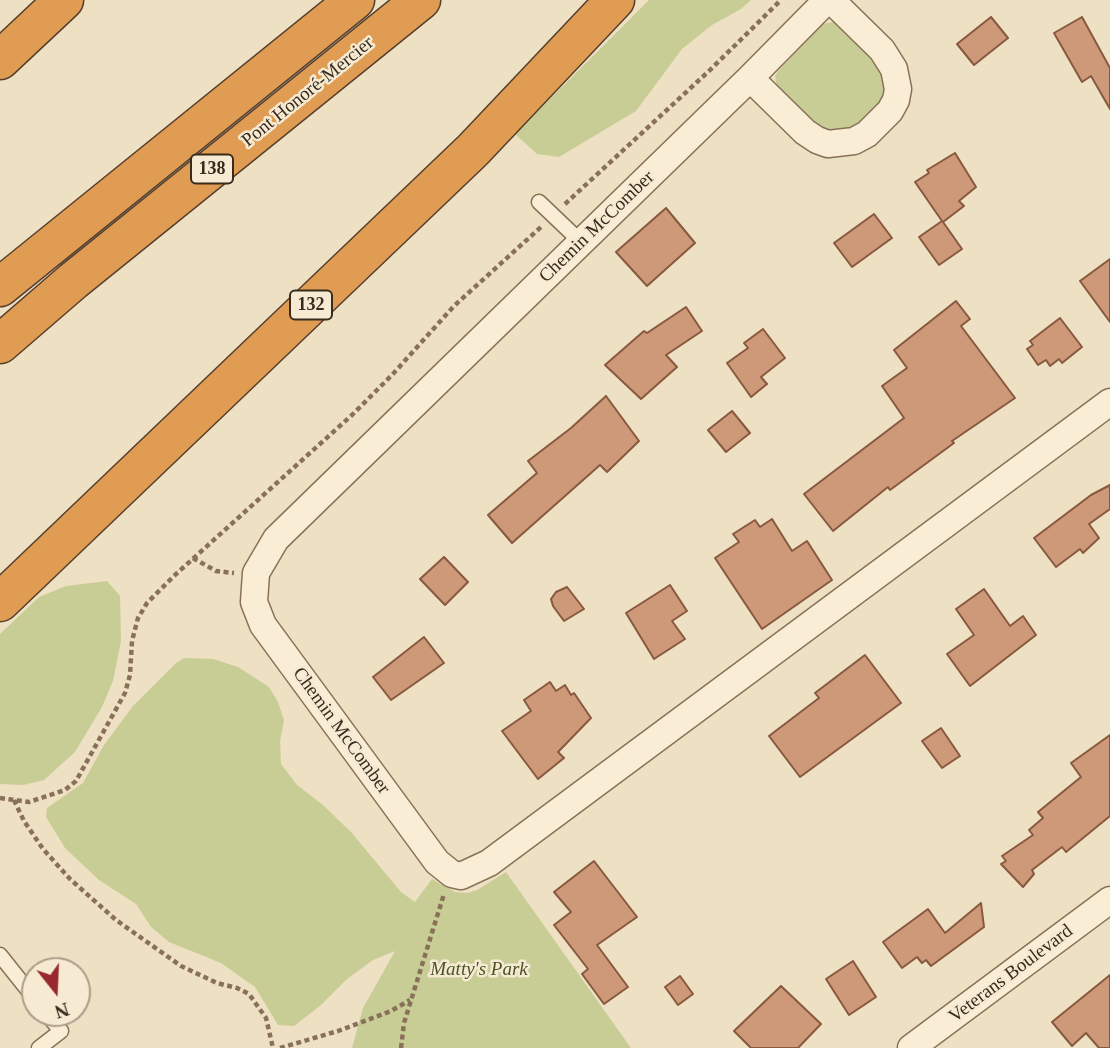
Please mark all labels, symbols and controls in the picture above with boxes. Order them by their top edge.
street label: Pont Honoré-Mercier [237,32,379,152]
road number: 138 [191,154,233,184]
street label: Chemin McComber [535,166,659,288]
road number: 132 [290,290,332,320]
street label: Chemin McComber [287,663,395,799]
street label: Veterans Boulevard [945,920,1077,1028]
north arrow [21,957,91,1027]
park label: Matty's Park [430,959,528,981]
text: N [52,998,72,1023]

